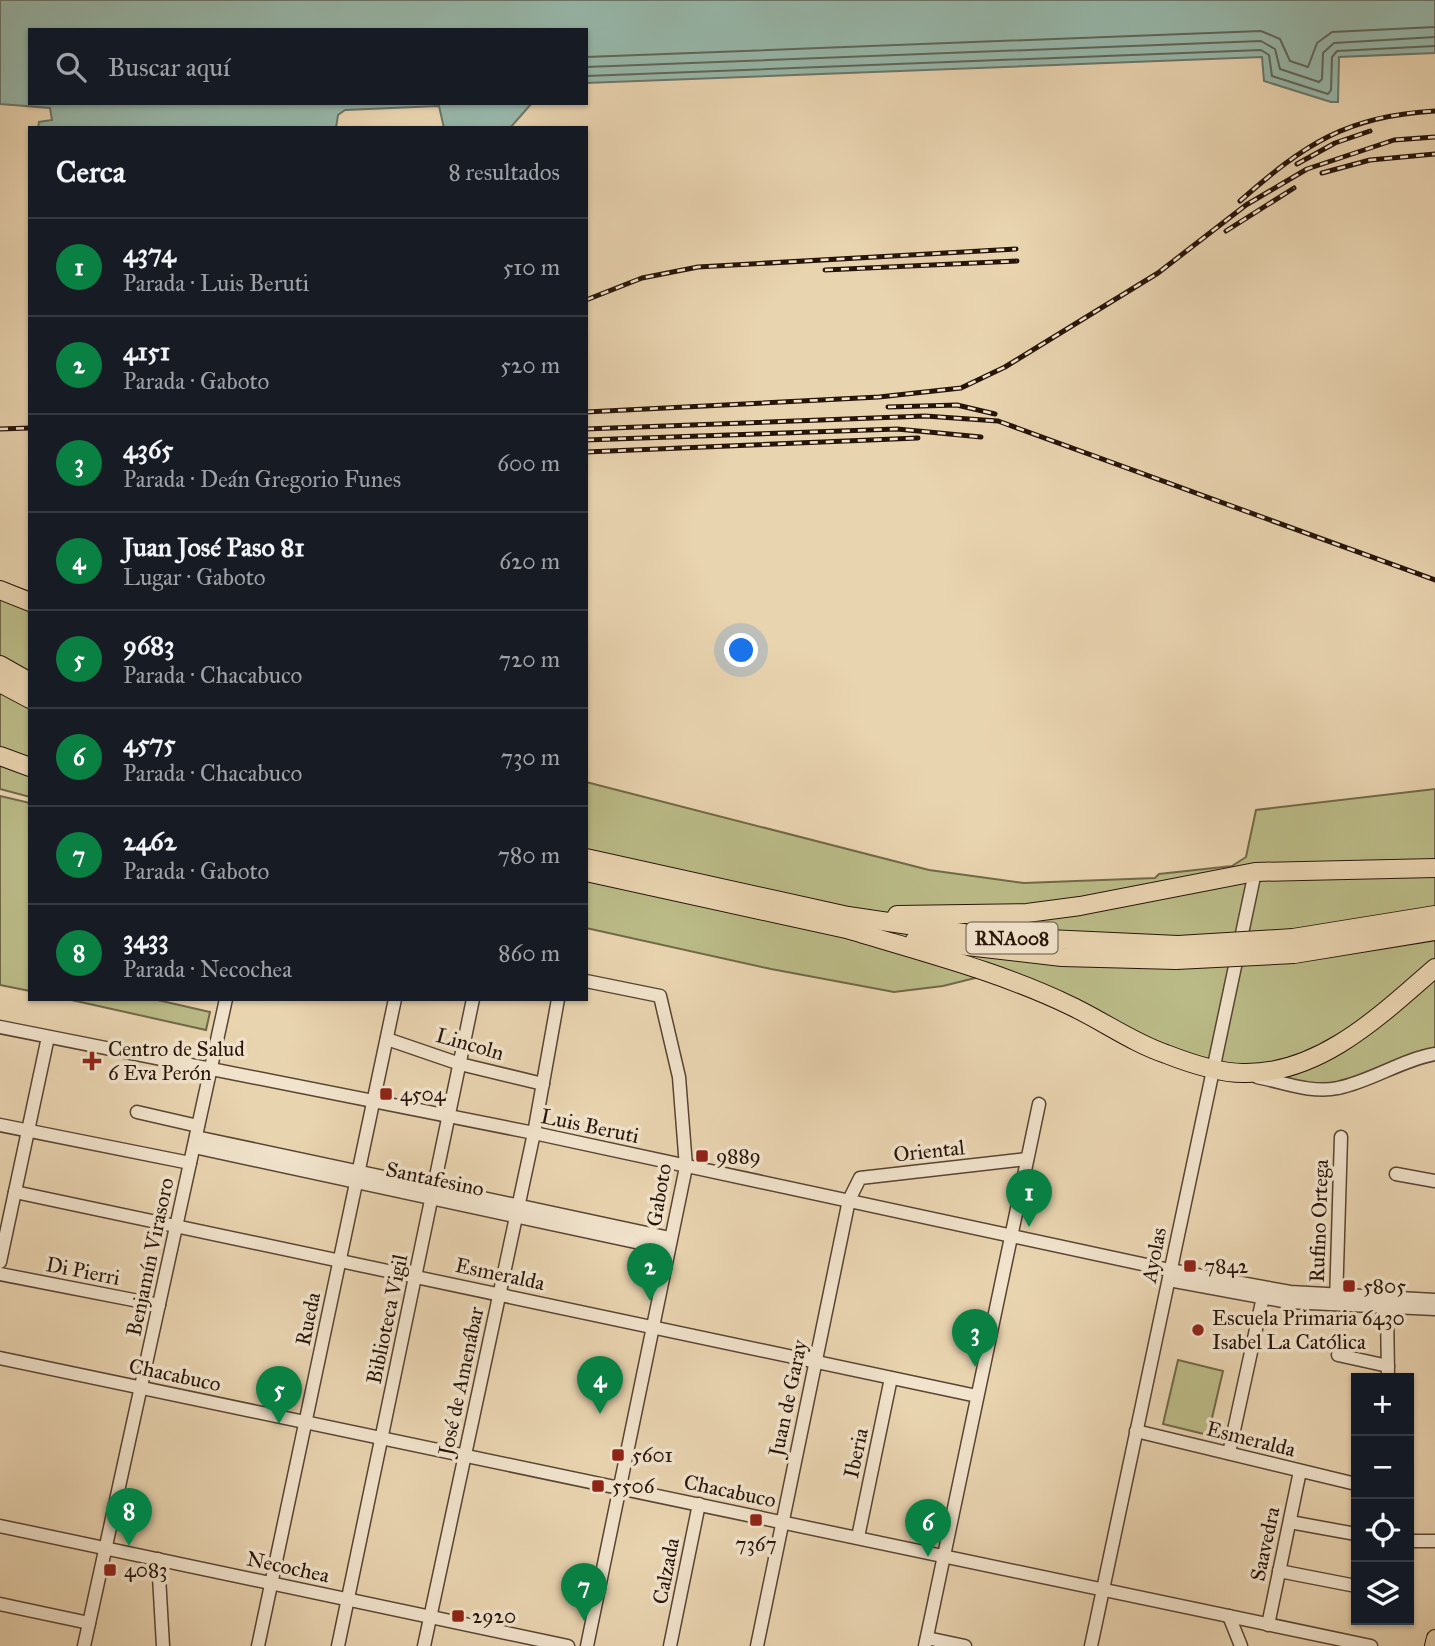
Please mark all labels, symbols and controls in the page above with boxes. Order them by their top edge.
search box [28,28,588,105]
icon: search [52,48,90,86]
text: Buscar aquí [108,51,230,83]
text: Cerca [56,154,125,190]
text: 8 resultados [448,158,560,186]
text: 4374 [123,237,176,269]
text: 1 [74,253,84,281]
text: 510 m [503,253,560,281]
text: Parada · Luis Beruti [123,269,309,297]
text: 4151 [123,335,170,367]
text: 2 [73,351,85,379]
text: 520 m [500,351,560,379]
text: Parada · Gaboto [123,367,269,395]
text: 4365 [123,433,173,465]
text: 3 [74,449,84,477]
text: 600 m [497,449,560,477]
text: Parada · Deán Gregorio Funes [123,465,401,493]
text: Juan José Paso 81 [123,531,305,563]
text: 4 [73,547,85,575]
text: 620 m [499,547,560,575]
text: Lugar · Gaboto [123,563,266,591]
text: 9683 [123,629,175,661]
your location [724,633,758,667]
text: 5 [74,645,84,673]
text: 720 m [499,645,560,673]
text: Parada · Chacabuco [123,661,302,689]
text: 4575 [123,727,176,759]
text: 6 [73,743,85,771]
text: 730 m [501,743,560,771]
text: Parada · Chacabuco [123,759,302,787]
text: 2462 [123,825,176,857]
text: 7 [73,841,85,869]
text: 780 m [498,841,560,869]
text: Parada · Gaboto [123,857,269,885]
road number: RNA008 [967,922,1058,954]
text: 3433 [123,923,169,955]
text: 8 [73,939,85,967]
text: 860 m [498,939,560,967]
text: Parada · Necochea [123,955,292,983]
street label: Lincoln [433,1022,507,1066]
place label: Centro de Salud 6 Eva Perón [108,1036,245,1086]
marker: Centro de Salud 6 Eva Perón [82,1051,102,1071]
place label: 4504 [400,1081,447,1107]
marker: 4504 [378,1086,394,1102]
street label: Luis Beruti [539,1103,642,1149]
street label: Oriental [892,1134,966,1168]
place label: 9889 [716,1143,761,1169]
marker: 9889 [694,1148,710,1164]
street label: Santafesino [384,1156,487,1202]
street label: Rufino Ortega [1304,1159,1334,1283]
street label: Gaboto [641,1161,677,1228]
pin: 1 [1006,1169,1052,1227]
street label: Benjamín Virasoro [121,1175,180,1339]
street label: Ayolas [1136,1225,1172,1286]
pin: 2 [627,1243,673,1301]
street label: Di Pierri [44,1251,122,1291]
street label: Biblioteca Vigil [361,1252,413,1386]
street label: Esmeralda [453,1252,547,1296]
place label: 7842 [1204,1253,1249,1279]
marker: 7842 [1182,1258,1198,1274]
place label: 5805 [1363,1273,1406,1299]
marker: 5805 [1341,1278,1357,1294]
street label: Rueda [290,1290,326,1348]
street label: José de Amenábar [432,1304,489,1460]
place label: Escuela Primaria 6430 Isabel La Católica [1212,1305,1405,1355]
pin: 3 [952,1309,998,1367]
marker: Escuela Primaria 6430 Isabel La Católica [1190,1322,1206,1338]
street label: Juan de Garay [763,1336,813,1461]
street label: Chacabuco [127,1353,224,1397]
pin: 4 [577,1356,623,1414]
pin: 5 [256,1366,302,1424]
map controls [1351,1373,1414,1625]
button: + [1351,1373,1414,1436]
street label: Esmeralda [1204,1415,1298,1463]
street label: Iberia [838,1425,874,1480]
button: − [1351,1436,1414,1499]
place label: 5601 [632,1442,673,1468]
marker: 5601 [610,1447,626,1463]
street label: Chacabuco [682,1469,779,1513]
place label: 5506 [612,1473,656,1499]
marker: 5506 [590,1478,606,1494]
pin: 8 [106,1488,152,1546]
pin: 6 [905,1499,951,1557]
button: locate [1351,1499,1414,1562]
street label: Saavedra [1244,1504,1286,1584]
marker: 7367 [748,1512,764,1528]
place label: 7367 [735,1531,777,1557]
street label: Calzada [647,1536,685,1606]
street label: Necochea [244,1546,332,1588]
place label: 4083 [124,1557,168,1583]
marker: 4083 [102,1562,118,1578]
button: layers [1351,1562,1414,1625]
pin: 7 [561,1563,607,1621]
place label: 2920 [472,1603,516,1629]
marker: 2920 [450,1608,466,1624]

